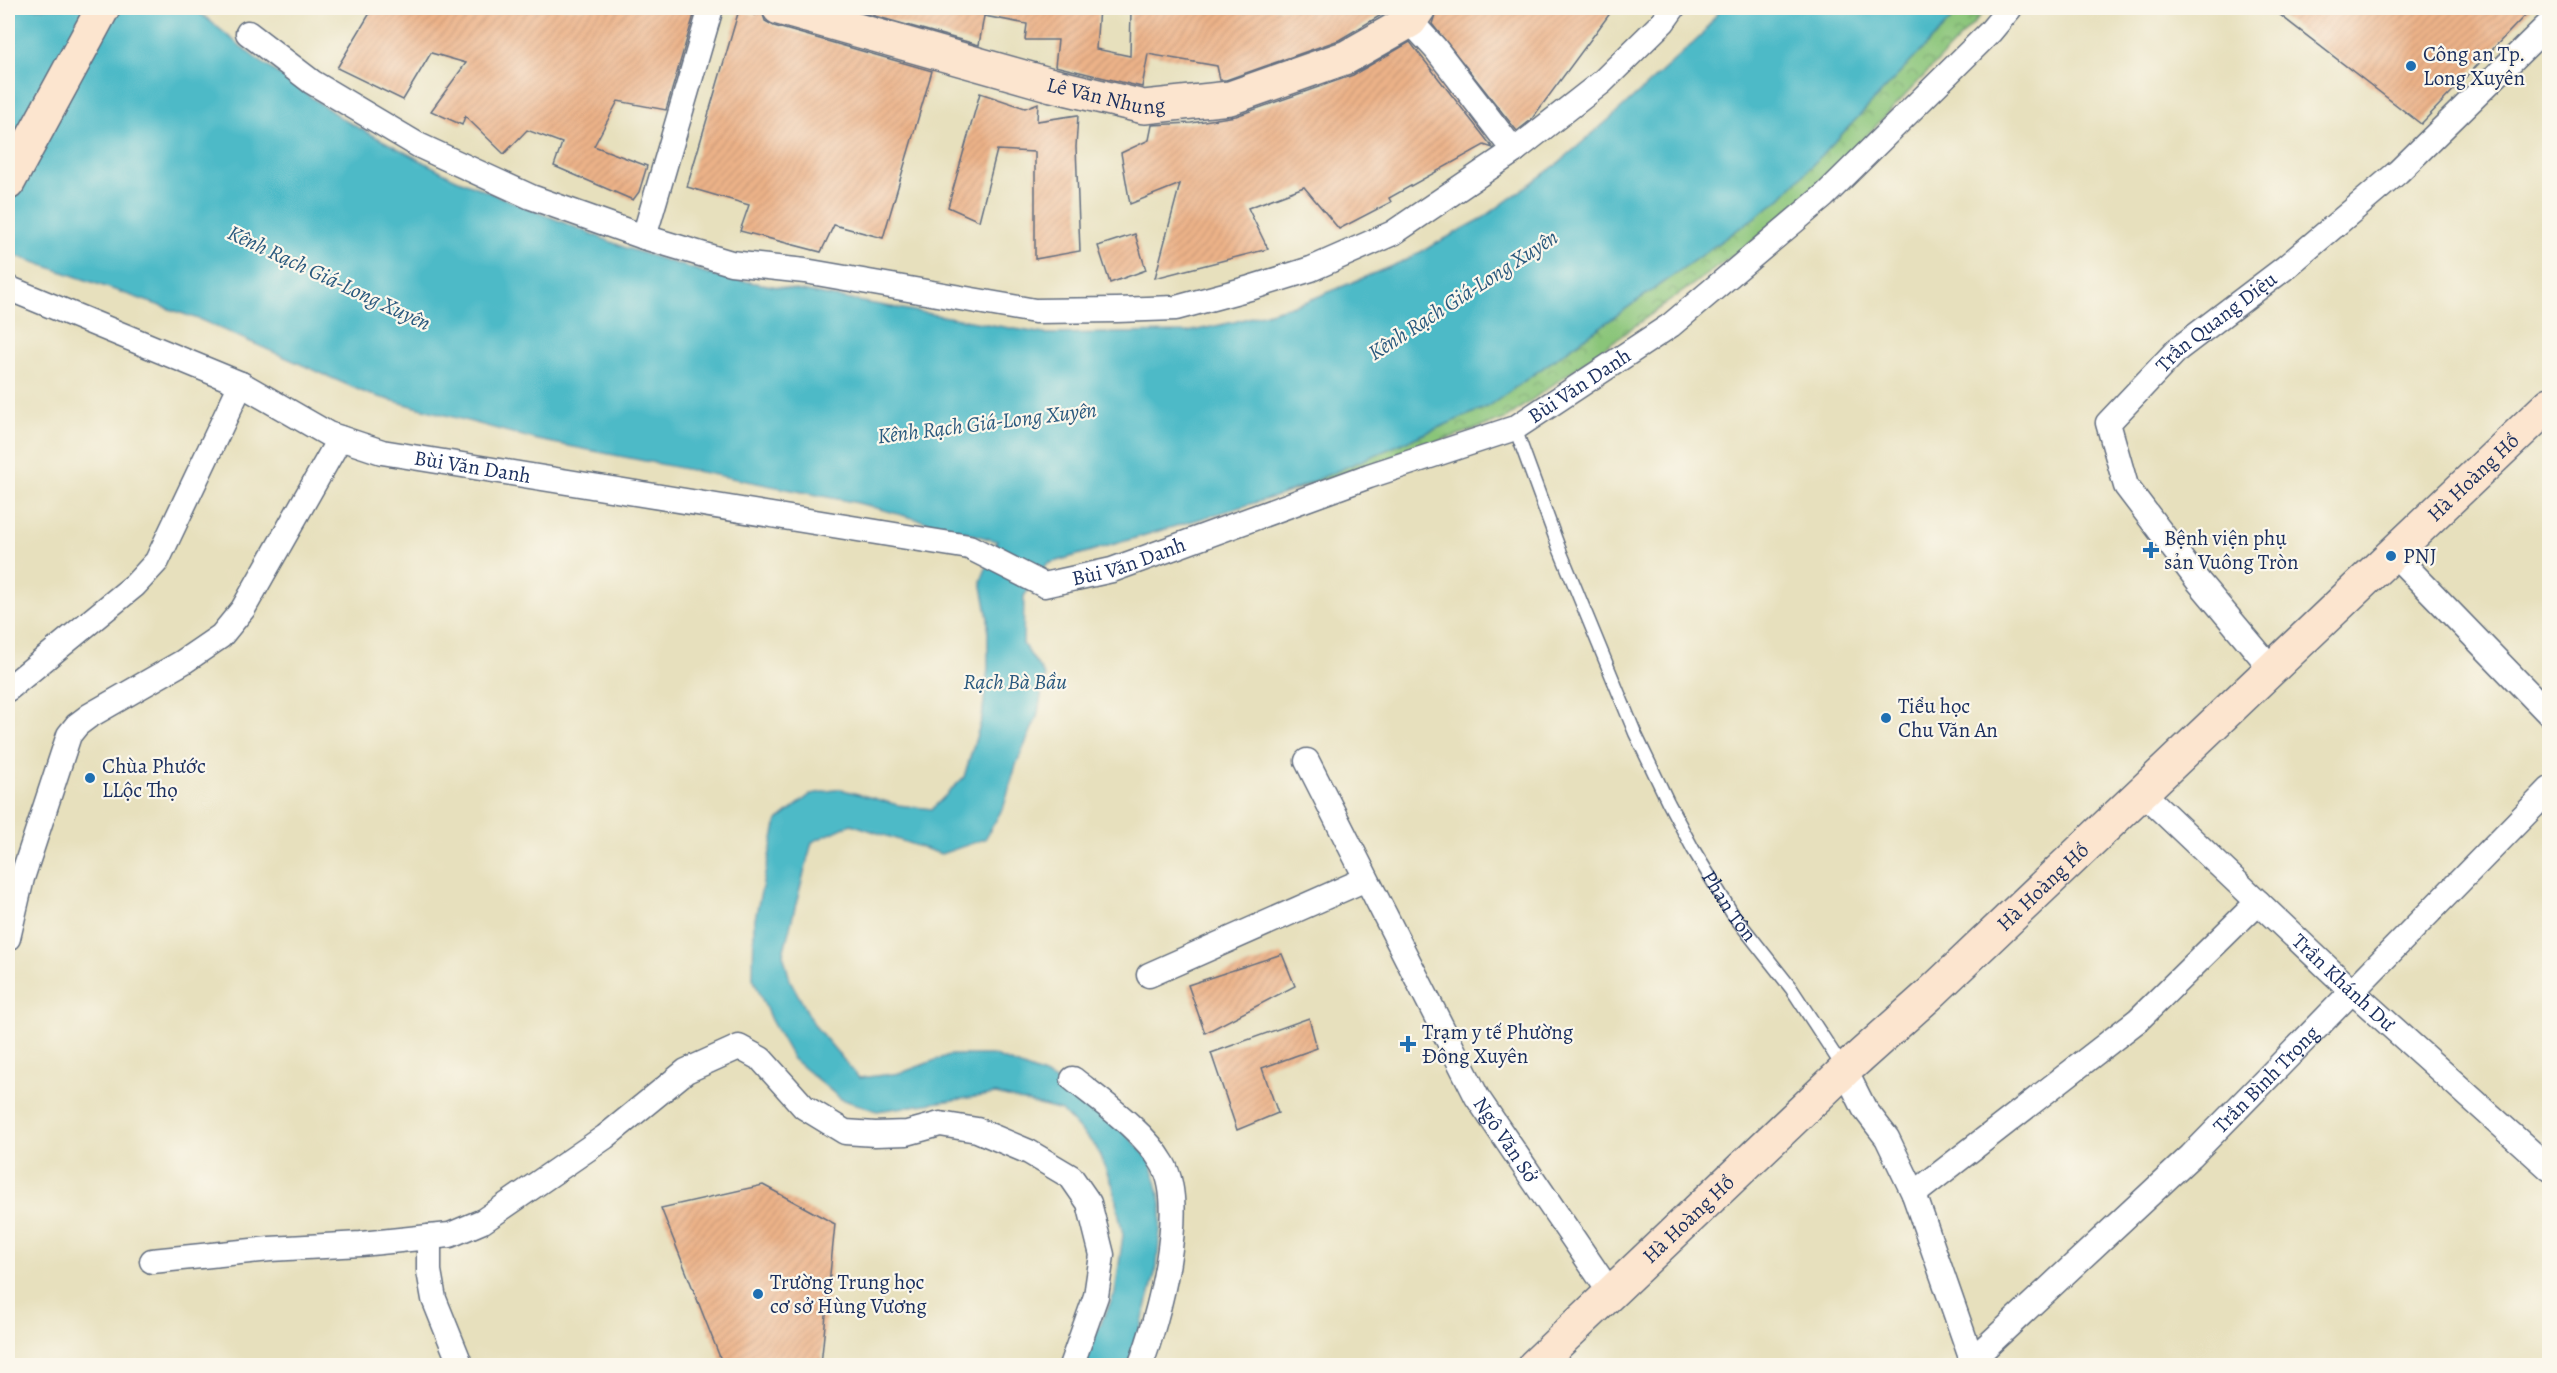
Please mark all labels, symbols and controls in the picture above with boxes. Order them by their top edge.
place label: Công an Tp. Long Xuyên [2423,40,2525,92]
marker: Công an Tp. Long Xuyên [2404,59,2418,73]
street label: Lê Văn Nhung [1044,70,1167,121]
water label: Kênh Rạch Giá-Long Xuyên [223,218,435,338]
water label: Kênh Rạch Giá-Long Xuyên [1362,222,1564,368]
street label: Trần Quang Diệu [2149,264,2283,378]
street label: Bùi Văn Danh [1522,341,1636,430]
water label: Kênh Rạch Giá-Long Xuyên [876,395,1098,451]
street label: Hà Hoàng Hổ [2421,427,2525,528]
street label: Bùi Văn Danh [412,443,533,490]
place label: Bệnh viện phụ sản Vuông Tròn [2164,524,2298,576]
street label: Bùi Văn Danh [1069,530,1189,592]
marker: Bệnh viện phụ sản Vuông Tròn [2142,541,2160,559]
place label: PNJ [2403,542,2437,570]
marker: PNJ [2384,549,2398,563]
water label: Rạch Bà Bầu [963,667,1067,697]
place label: Tiểu học Chu Văn An [1898,692,1998,744]
marker: Tiểu học Chu Văn An [1879,711,1893,725]
place label: Chùa Phước LLộc Thọ [102,752,206,804]
marker: Chùa Phước LLộc Thọ [83,771,97,785]
street label: Hà Hoàng Hổ [1991,836,2095,937]
street label: Phan Tôn [1695,865,1763,947]
street label: Trần Khánh Dư [2286,927,2402,1038]
place label: Trạm y tế Phường Đông Xuyên [1422,1018,1574,1070]
street label: Trần Bình Trọng [2207,1019,2325,1139]
marker: Trạm y tế Phường Đông Xuyên [1399,1035,1417,1053]
street label: Ngô Văn Sở [1467,1091,1546,1189]
street label: Hà Hoàng Hổ [1636,1169,1740,1270]
place label: Trường Trung học cơ sở Hùng Vương [770,1268,927,1320]
marker: Trường Trung học cơ sở Hùng Vương [751,1287,765,1301]

